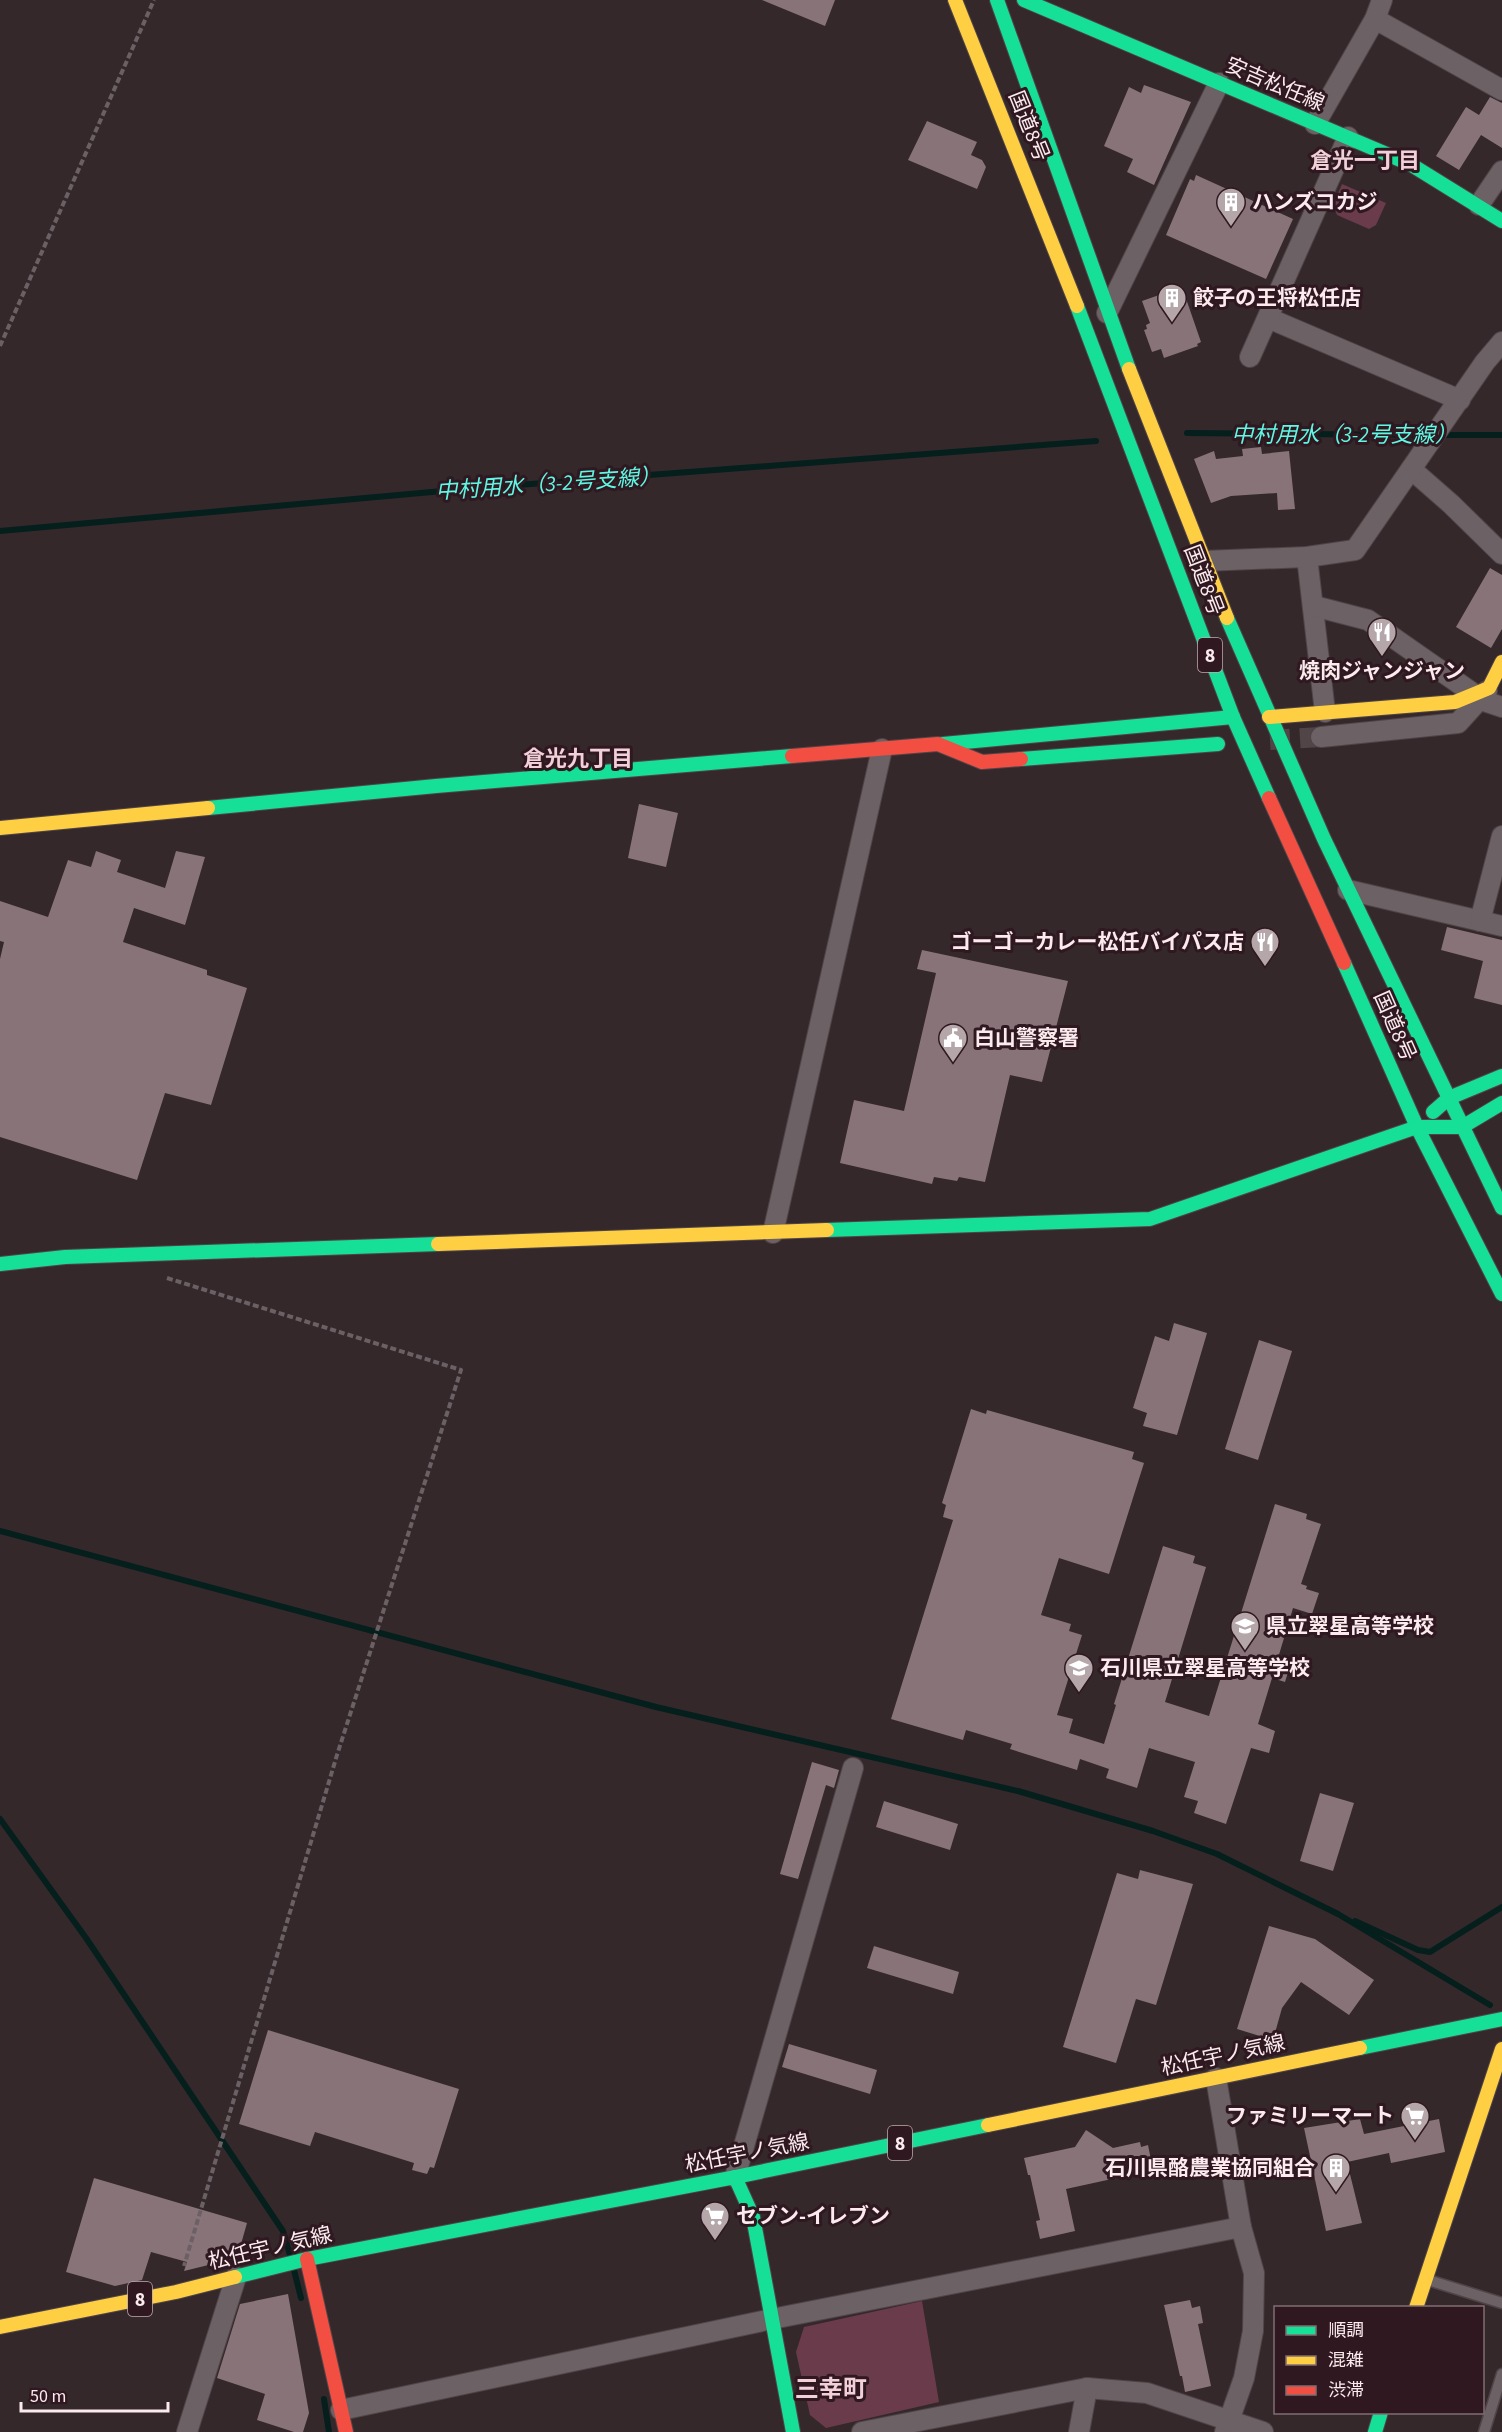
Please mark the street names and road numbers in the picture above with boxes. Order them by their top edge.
street label: 安吉松任線 [1221,50,1329,118]
street label: 国道8号 [1001,86,1057,166]
street label: 国道8号 [1177,540,1231,620]
road number: 8 [1198,638,1222,672]
street label: 国道8号 [1366,986,1424,1066]
street label: 松任宇ノ気線 [1158,2027,1288,2083]
street label: 松任宇ノ気線 [682,2126,812,2180]
road number: 8 [888,2126,912,2160]
street label: 松任宇ノ気線 [205,2219,335,2277]
road number: 8 [128,2282,152,2316]

